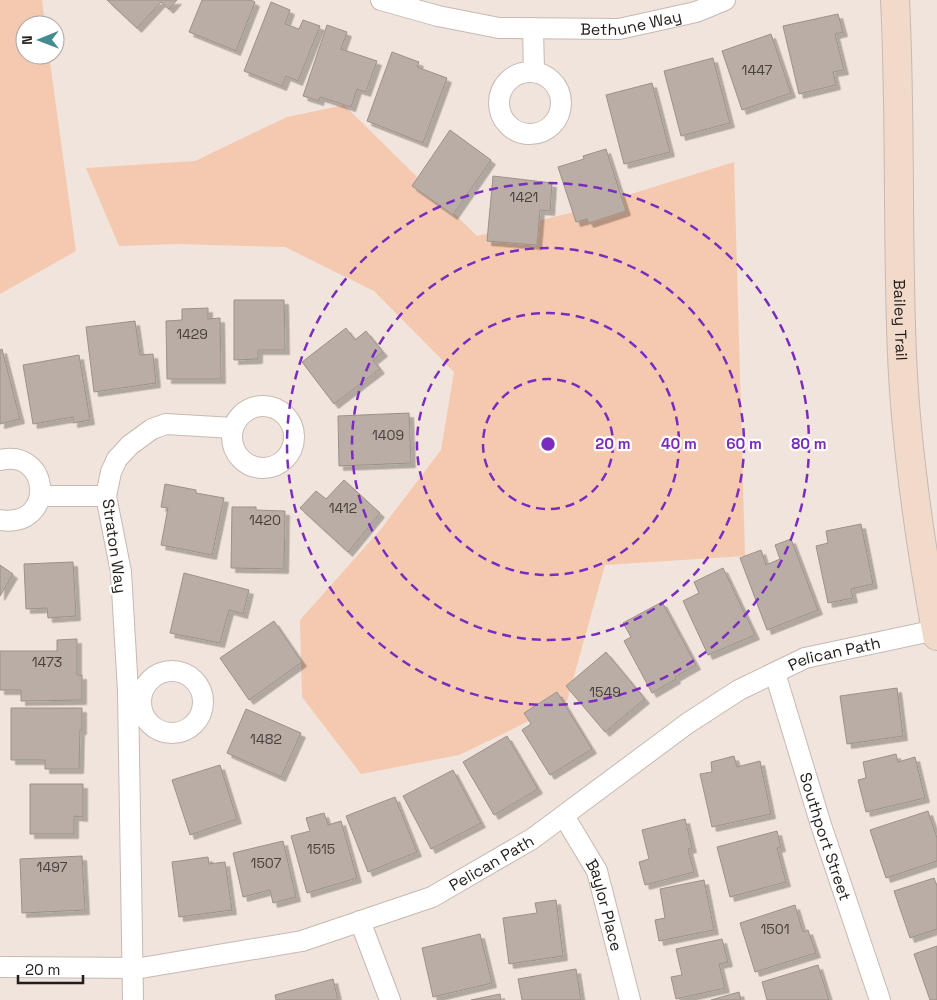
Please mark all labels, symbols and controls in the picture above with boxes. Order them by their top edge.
street label: Bethune Way [580,5,684,40]
north arrow [15,15,65,65]
text: N [18,35,36,45]
house number: 1447 [742,61,772,79]
house number: 1421 [510,188,538,206]
street label: Bailey Trail [889,279,912,361]
house number: 1429 [176,325,208,343]
house number: 1409 [372,426,404,444]
text: 20 m [595,434,631,453]
text: 40 m [661,434,697,453]
text: 60 m [726,434,762,453]
text: 80 m [791,434,827,453]
centre of rings [539,435,557,453]
street label: Straton Way [97,498,132,595]
house number: 1412 [329,499,357,517]
house number: 1420 [249,511,281,529]
street label: Pelican Path [784,632,882,676]
house number: 1473 [32,653,62,671]
house number: 1549 [589,683,621,701]
house number: 1482 [250,730,282,748]
street label: Southport Street [795,770,856,903]
street label: Pelican Path [445,830,538,896]
house number: 1515 [307,840,335,858]
house number: 1507 [251,854,282,872]
street label: Baylor Place [581,855,627,953]
house number: 1497 [37,858,68,876]
house number: 1501 [760,920,790,938]
scale bar [18,952,82,984]
text: 20 m [25,960,60,979]

